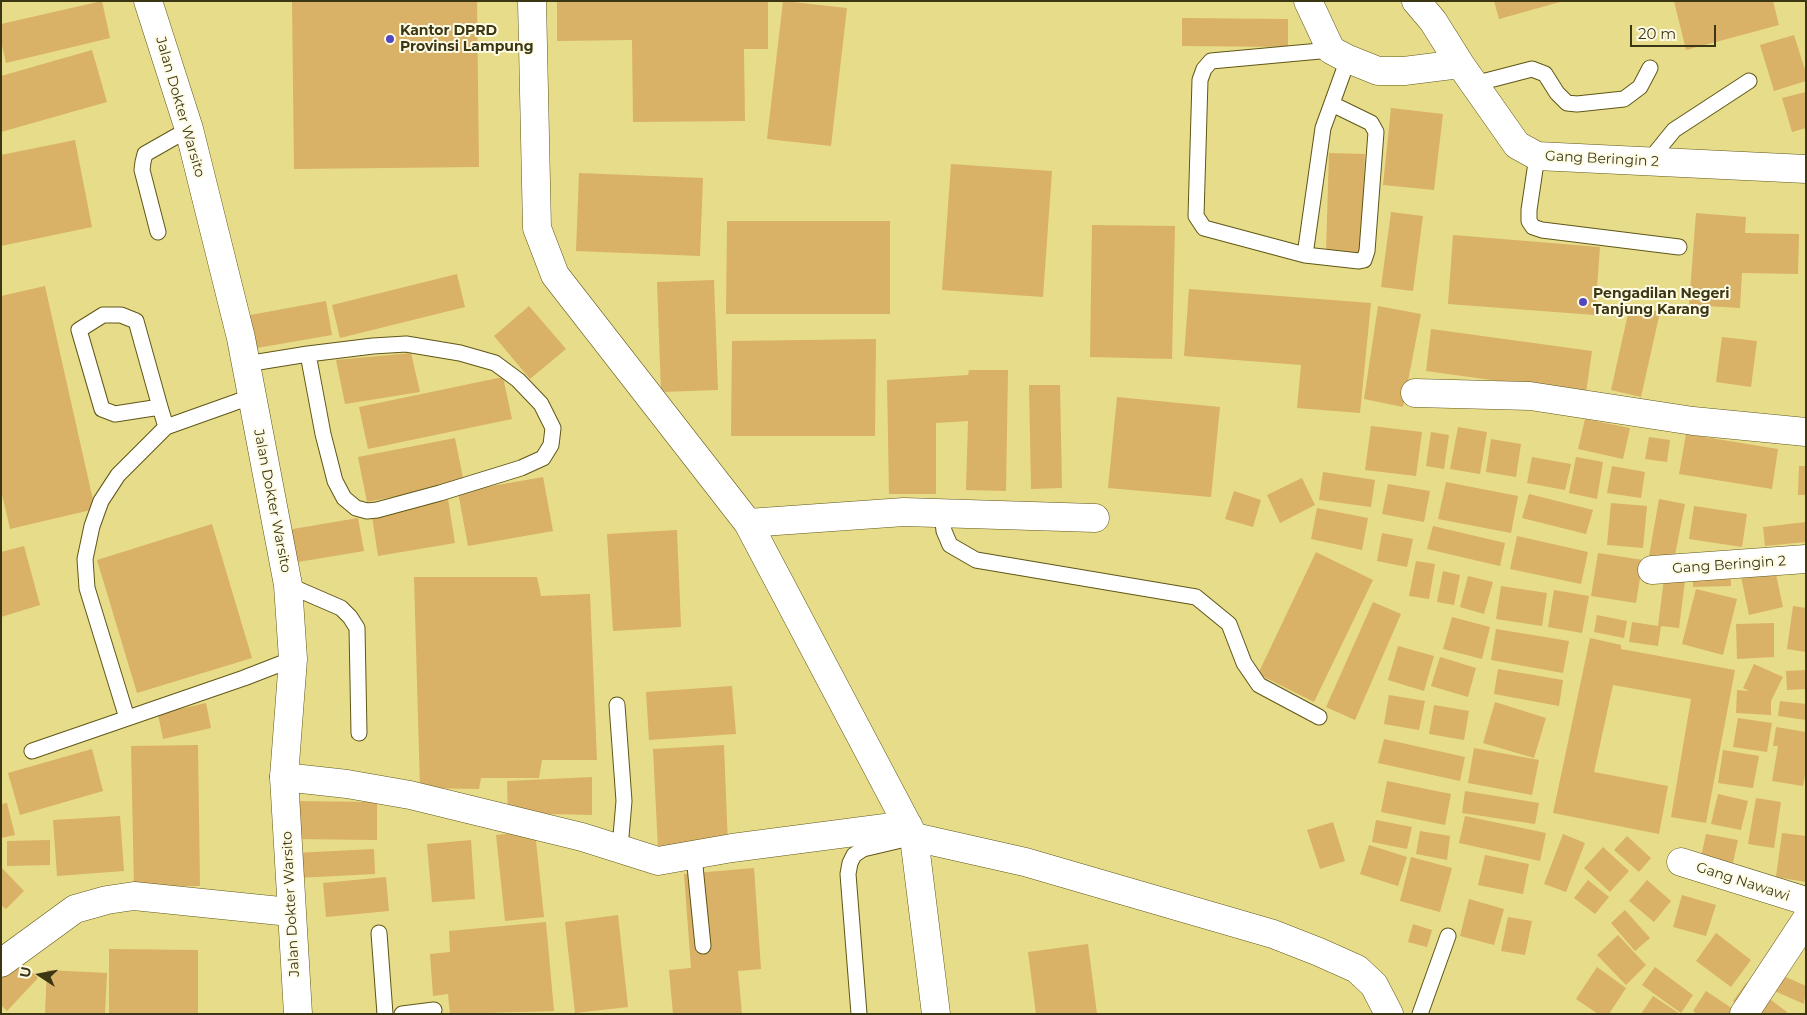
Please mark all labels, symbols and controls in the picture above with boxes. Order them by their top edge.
scale bar [1632,15,1718,47]
place label: Kantor DPRD Provinsi Lampung [400,23,533,56]
text: 20 m [1638,24,1676,43]
marker: Kantor DPRD Provinsi Lampung [384,33,396,45]
street label: Jalan Dokter Warsito [152,35,208,179]
street label: Gang Beringin 2 [1545,148,1659,170]
place label: Pengadilan Negeri Tanjung Karang [1593,286,1730,318]
marker: Pengadilan Negeri Tanjung Karang [1577,296,1589,308]
street label: Jalan Dokter Warsito [250,428,294,574]
street label: Gang Beringin 2 [1672,553,1786,577]
street label: Jalan Dokter Warsito [279,831,303,977]
street label: Gang Nawawi [1694,859,1792,905]
north arrow [15,950,65,1000]
text: U [15,965,35,979]

